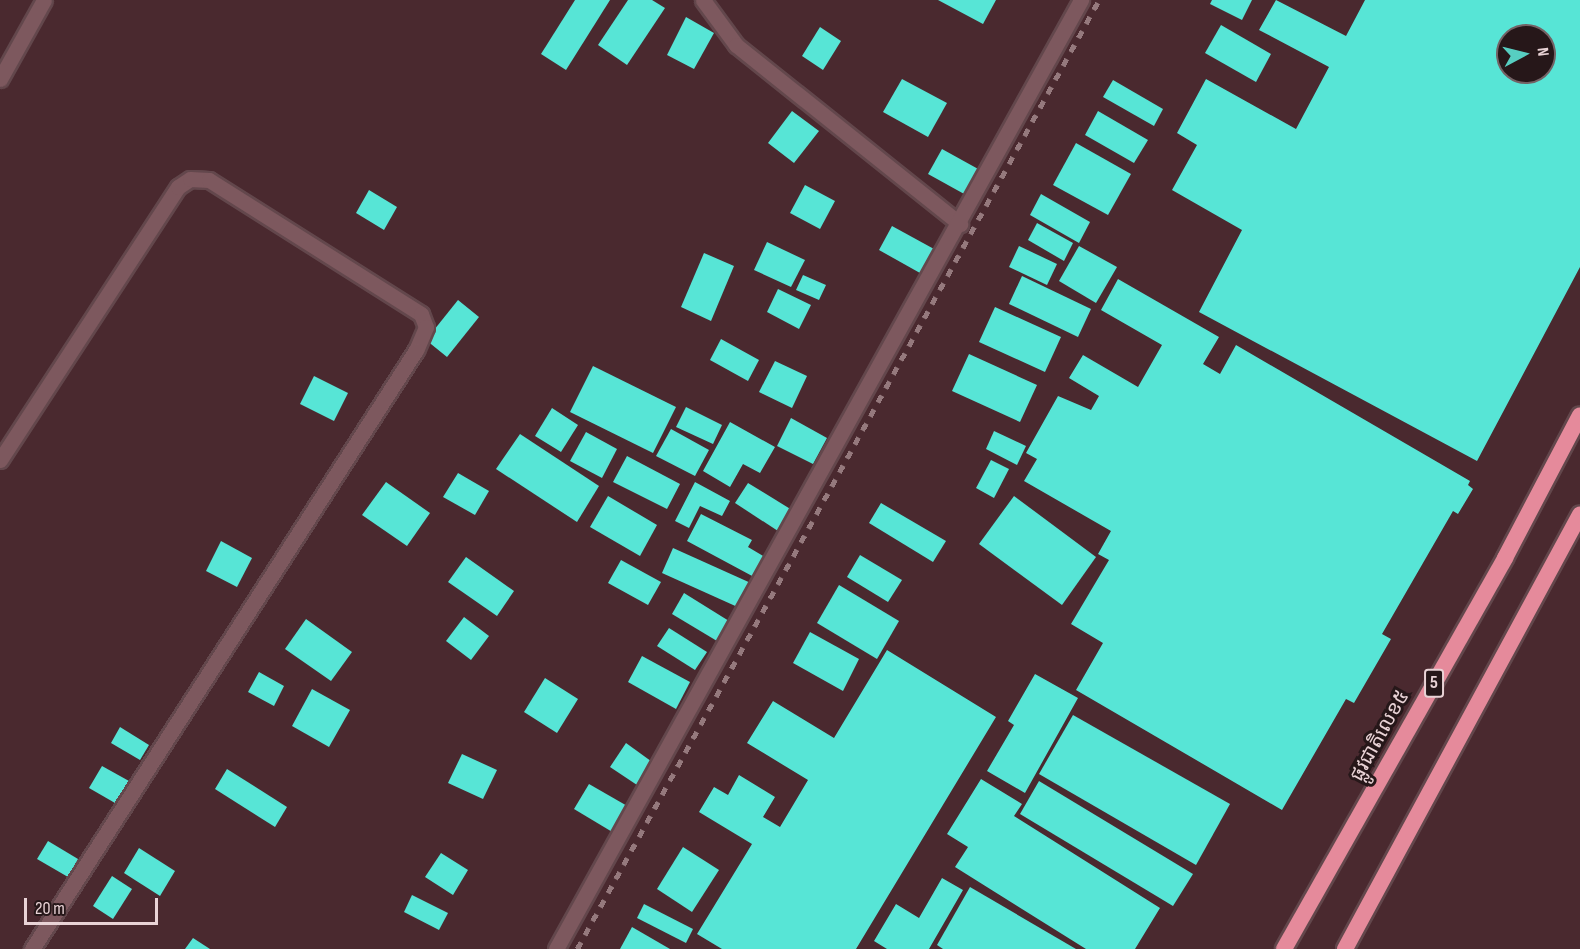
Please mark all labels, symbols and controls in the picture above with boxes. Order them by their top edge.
north arrow [1496,24,1556,84]
text: N [1532,47,1552,57]
road number: 5 [1424,668,1444,698]
street label: ផ្លូវជាតិលេខ៥ [1345,686,1415,786]
scale bar [27,886,160,924]
text: 20 m [35,898,65,919]

